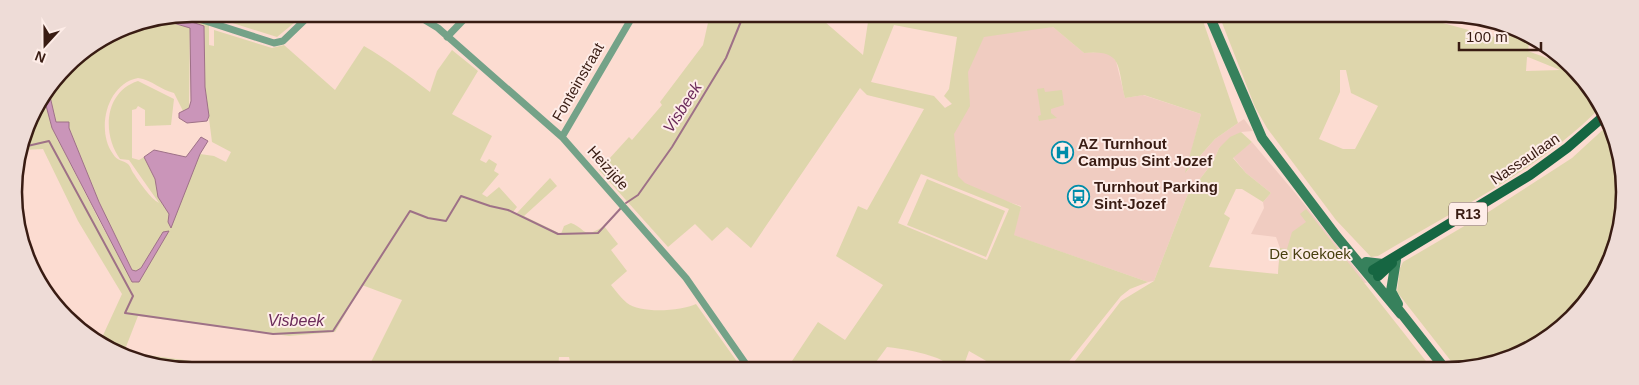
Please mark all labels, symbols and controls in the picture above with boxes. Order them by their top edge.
north arrow [20,20,70,70]
scale bar [1459,20,1542,52]
text: 100 m [1466,28,1508,45]
street label: Fonteinstraat [548,39,607,124]
text: N [33,48,48,66]
water label: Visbeek [660,78,706,136]
street label: Nassaulaan [1487,129,1562,188]
place label: AZ Turnhout Campus Sint Jozef [1078,135,1213,169]
hospital icon: AZ Turnhout Campus Sint Jozef [1050,141,1074,165]
street label: Heizijde [584,142,633,193]
place label: Turnhout Parking Sint-Jozef [1094,178,1218,212]
bus stop icon: Turnhout Parking Sint-Jozef [1066,184,1090,208]
road number: R13 [1449,202,1487,225]
park label: De Koekoek [1269,245,1351,262]
water label: Visbeek [268,312,325,329]

